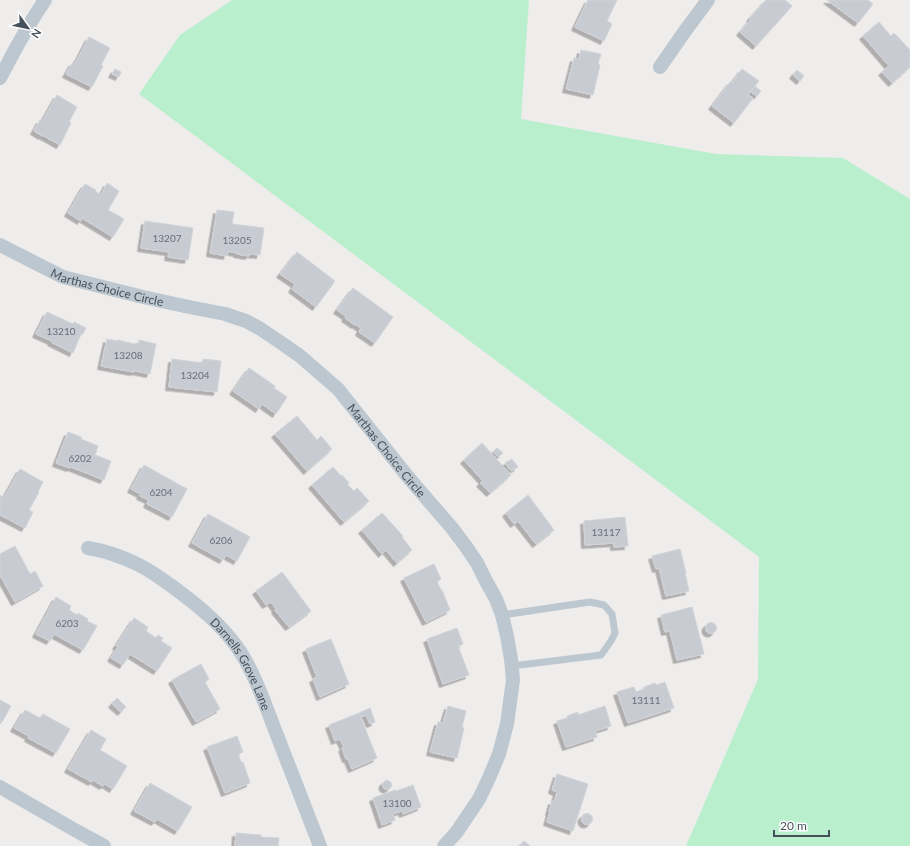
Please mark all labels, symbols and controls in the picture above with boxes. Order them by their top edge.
north arrow [8,8,48,48]
text: N [29,27,45,41]
house number: 13207 [152,232,182,244]
house number: 13205 [222,234,252,246]
street label: Marthas Choice Circle [48,265,165,309]
house number: 13210 [46,325,76,337]
house number: 13208 [113,349,143,361]
house number: 13204 [180,369,210,381]
street label: Marthas Choice Circle [345,400,429,500]
house number: 6202 [68,452,92,464]
house number: 6204 [149,486,173,498]
house number: 13117 [591,526,621,538]
house number: 6206 [209,534,233,546]
street label: Darnells Grove Lane [207,614,274,712]
house number: 6203 [55,617,79,629]
house number: 13111 [631,694,661,706]
house number: 13100 [382,797,412,809]
scale bar [774,812,829,838]
text: 20 m [780,818,807,833]

